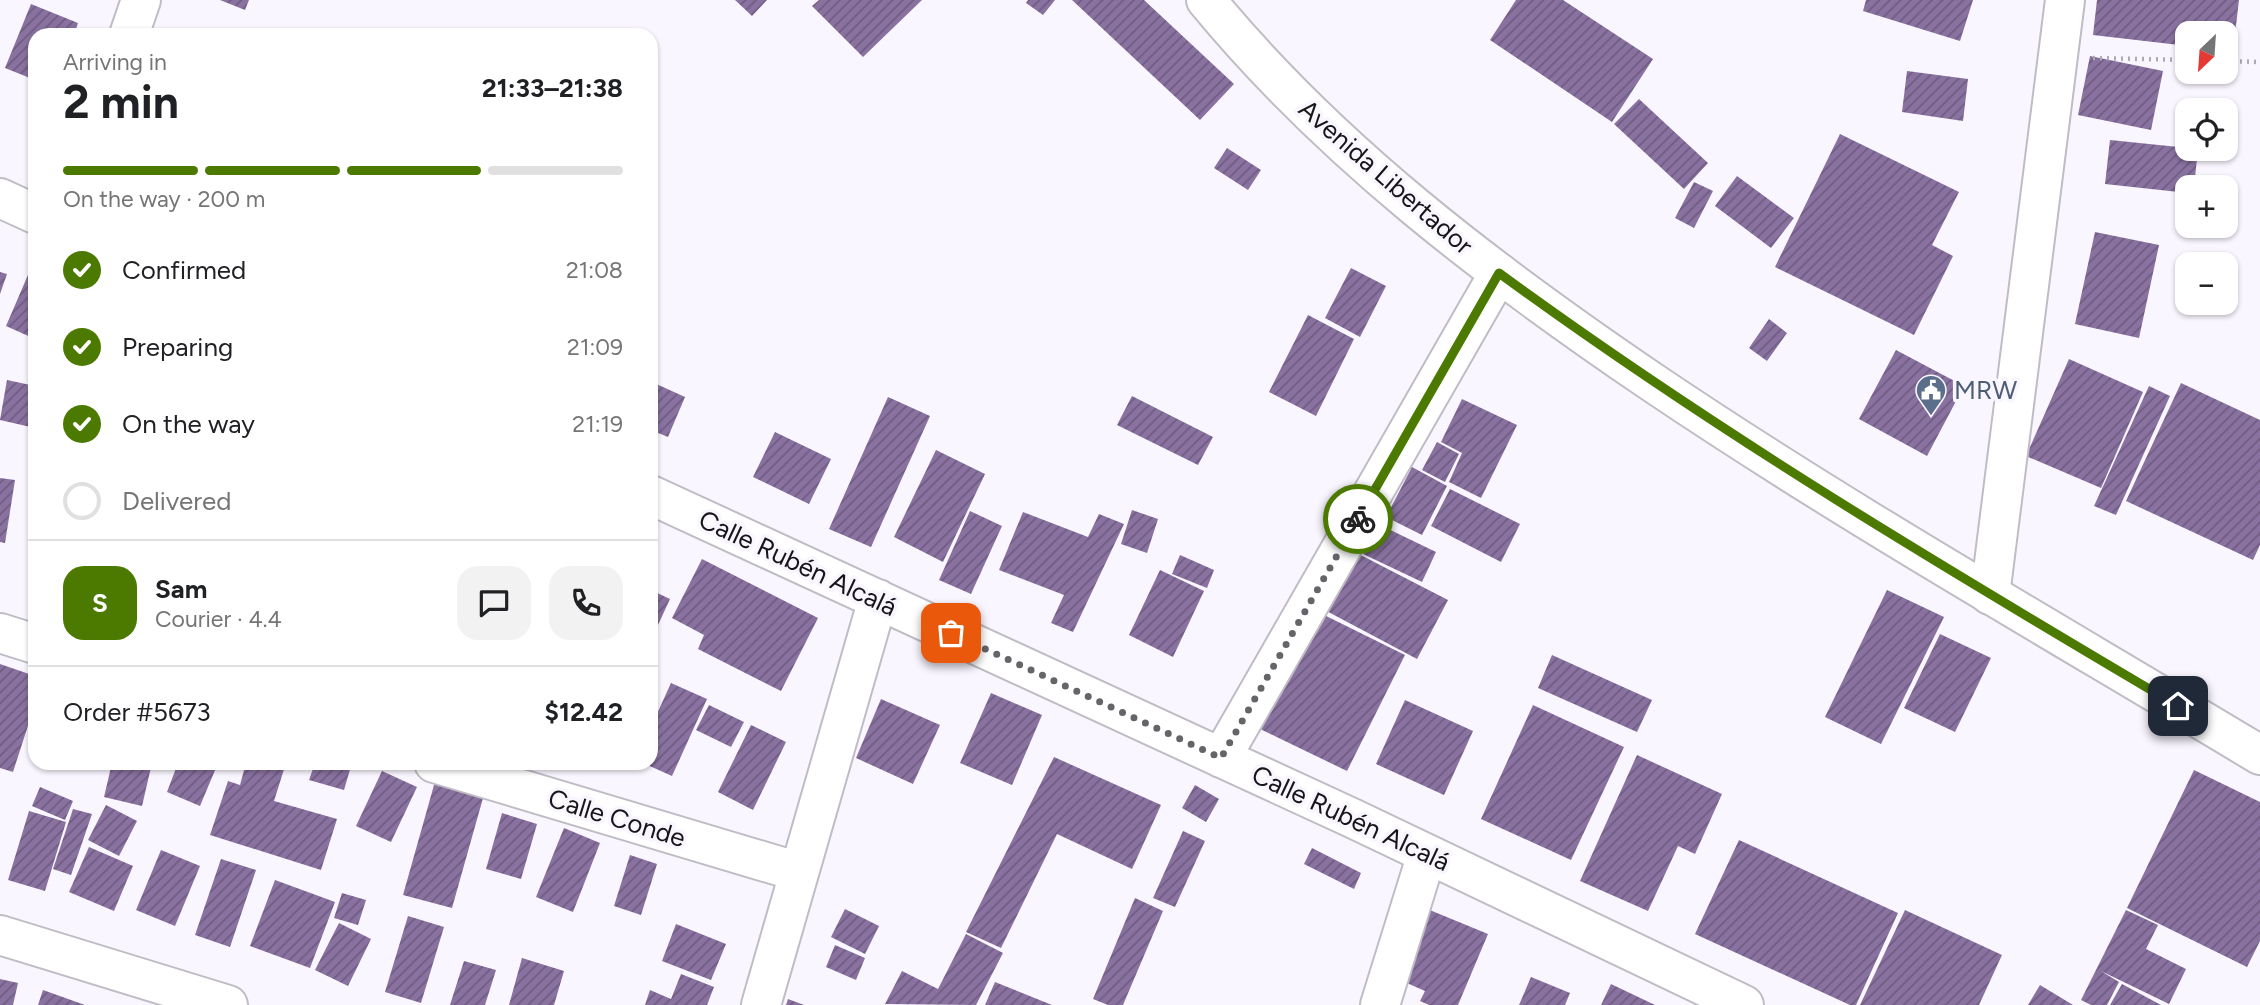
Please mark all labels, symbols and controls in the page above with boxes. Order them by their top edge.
north arrow [2175,21,2238,84]
map controls [2175,21,2238,315]
text: Arriving in [63,48,167,76]
text: 21:33–21:38 [482,72,623,104]
text: 2 min [63,74,179,130]
street label: Avenida Libertador [1292,93,1480,261]
button: locate [2175,98,2238,161]
button: + [2175,175,2238,238]
text: On the way · 200 m [63,185,265,213]
icon: check [63,251,101,289]
button: − [2175,252,2238,315]
text: Confirmed [122,254,246,286]
text: 21:08 [566,256,623,284]
icon: check [63,328,101,366]
text: Preparing [122,331,233,363]
text: 21:09 [567,333,623,361]
public building icon: MRW [1914,373,1948,417]
place label: MRW [1954,374,2017,406]
icon: check [63,405,101,443]
text: On the way [122,408,255,440]
text: 21:19 [572,410,623,438]
courier [1323,484,1393,554]
text: Delivered [122,485,231,517]
icon: bike [1339,500,1377,538]
street label: Calle Rubén Alcalá [694,503,902,623]
button: chat [457,566,531,640]
button: phone [549,566,623,640]
text: Sam [155,573,207,605]
text: S [92,587,108,619]
pin [921,603,981,663]
text: Courier · 4.4 [155,605,282,633]
icon: bag [932,614,970,652]
pin [2148,676,2208,736]
icon: home [2159,687,2197,725]
text: Order #5673 [63,696,211,728]
text: $12.42 [545,696,623,728]
street label: Calle Rubén Alcalá [1247,758,1455,878]
street label: Calle Conde [544,782,690,854]

